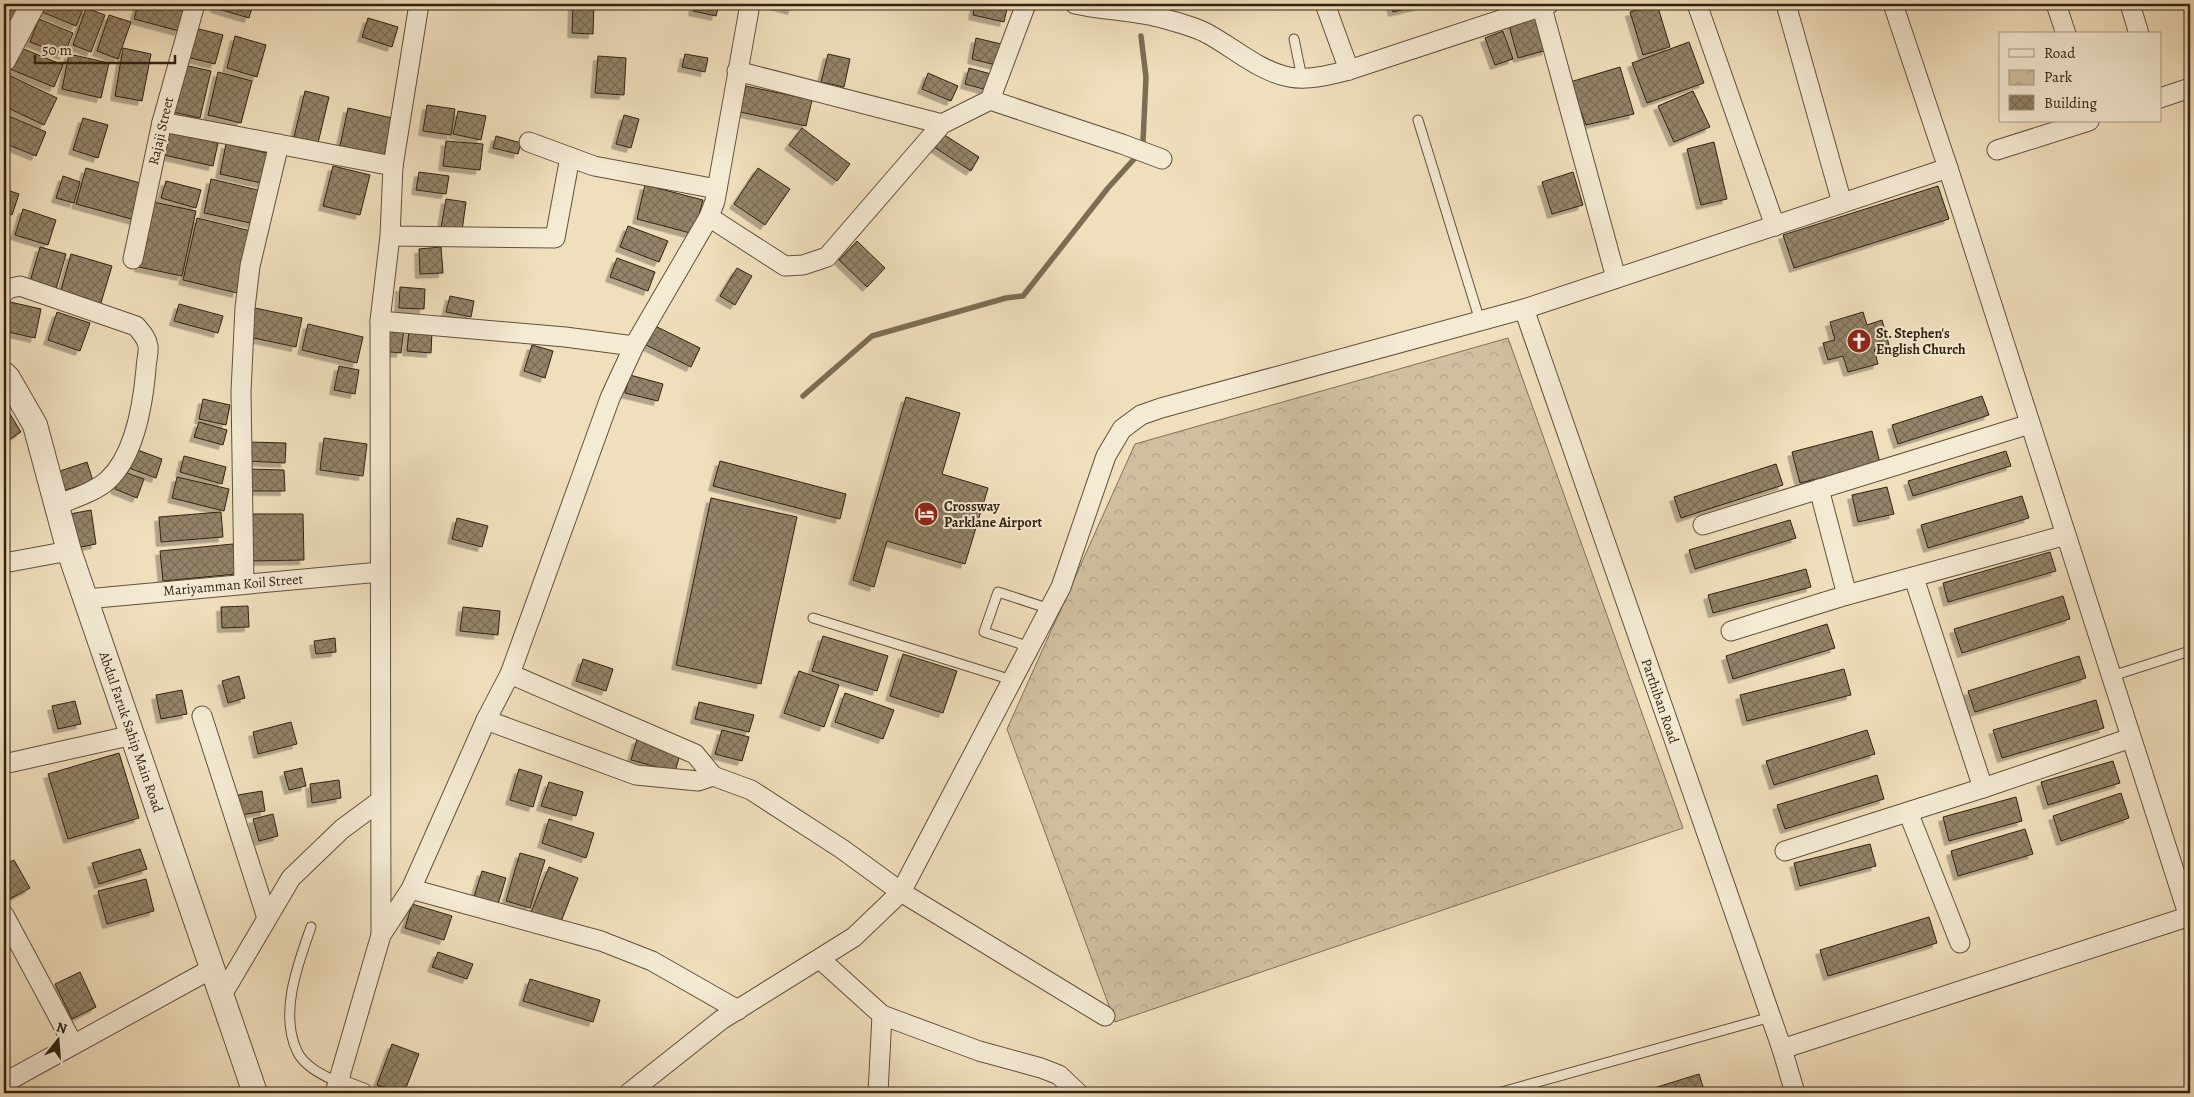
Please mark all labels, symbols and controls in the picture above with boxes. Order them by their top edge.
scale bar [35,32,175,64]
legend [1999,32,2162,122]
text: 50 m [42,40,72,60]
text: Road [2044,43,2076,63]
text: Park [2044,67,2073,87]
text: Building [2044,93,2097,113]
street label: Rajaji Street [144,95,178,167]
place label: St. Stephen's English Church [1876,324,1966,359]
church icon: St. Stephen's English Church [1846,328,1872,354]
place label: Crossway Parklane Airport [944,497,1042,532]
hotel icon: Crossway Parklane Airport [913,501,939,527]
street label: Mariyamman Koil Street [162,569,304,601]
street label: Abdul Faruk Sahip Main Road [94,648,168,815]
street label: Parthiban Road [1637,656,1684,746]
north arrow [32,1014,82,1064]
text: N [54,1017,69,1039]

